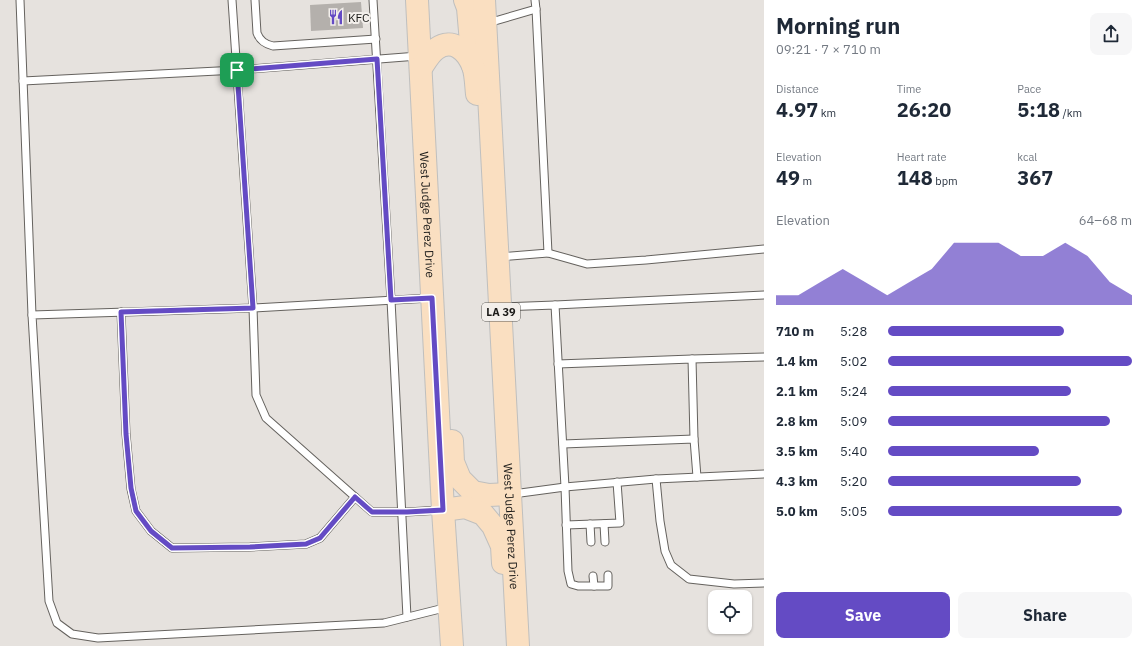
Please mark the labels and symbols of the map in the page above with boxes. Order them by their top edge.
restaurant icon: KFC [327,8,345,26]
place label: KFC [348,10,370,25]
pin [220,53,254,87]
street label: West Judge Perez Drive [417,151,439,279]
road number: LA 39 [482,303,520,321]
street label: West Judge Perez Drive [501,463,523,590]

